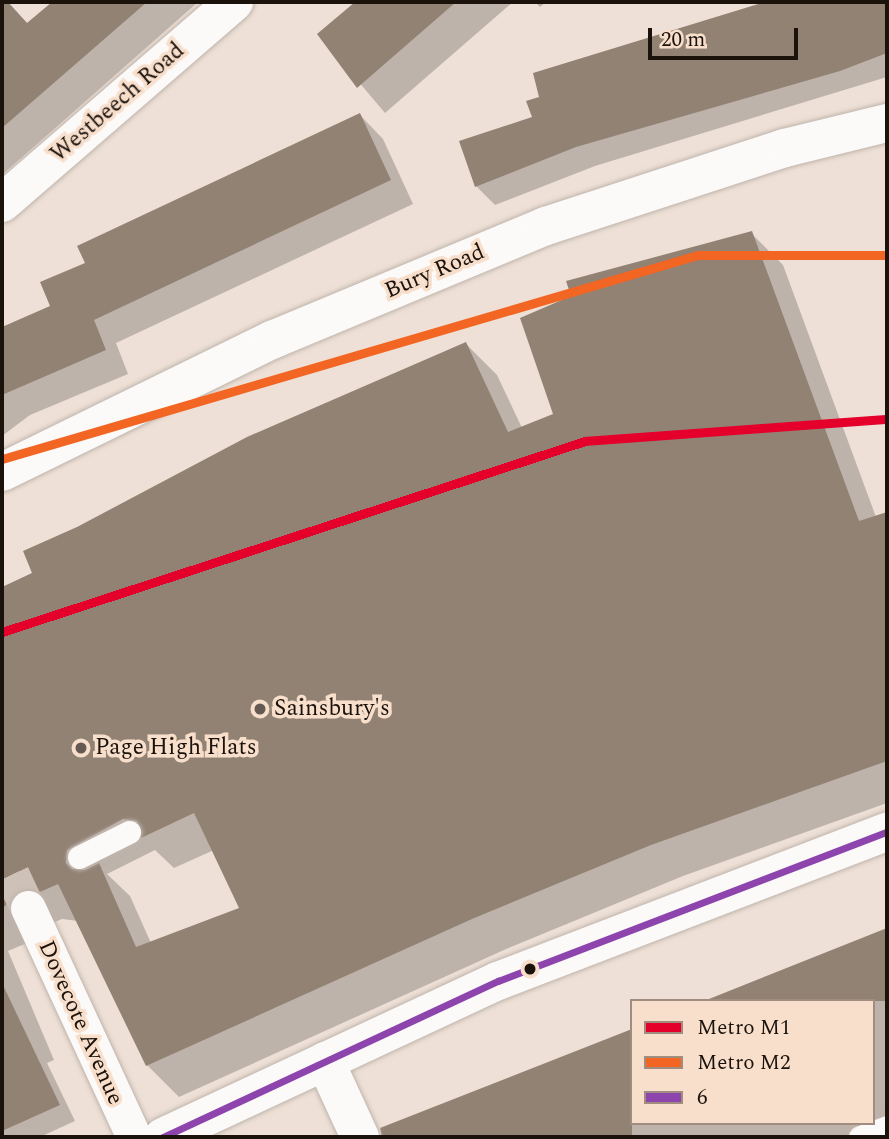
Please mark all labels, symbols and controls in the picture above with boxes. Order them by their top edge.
scale bar [651,14,802,58]
text: 20 m [661,24,705,56]
street label: Westbeech Road [45,37,191,169]
street label: Bury Road [381,239,489,305]
place label: Sainsbury's [274,695,390,723]
marker: Sainsbury's [252,701,268,717]
place label: Page High Flats [95,734,257,762]
marker: Page High Flats [73,740,89,756]
street label: Dovecote Avenue [31,937,129,1109]
unlabelled marker [523,962,537,976]
legend [630,999,875,1125]
text: Metro M1 [697,1012,791,1044]
text: Metro M2 [697,1047,791,1079]
text: 6 [697,1082,708,1114]

